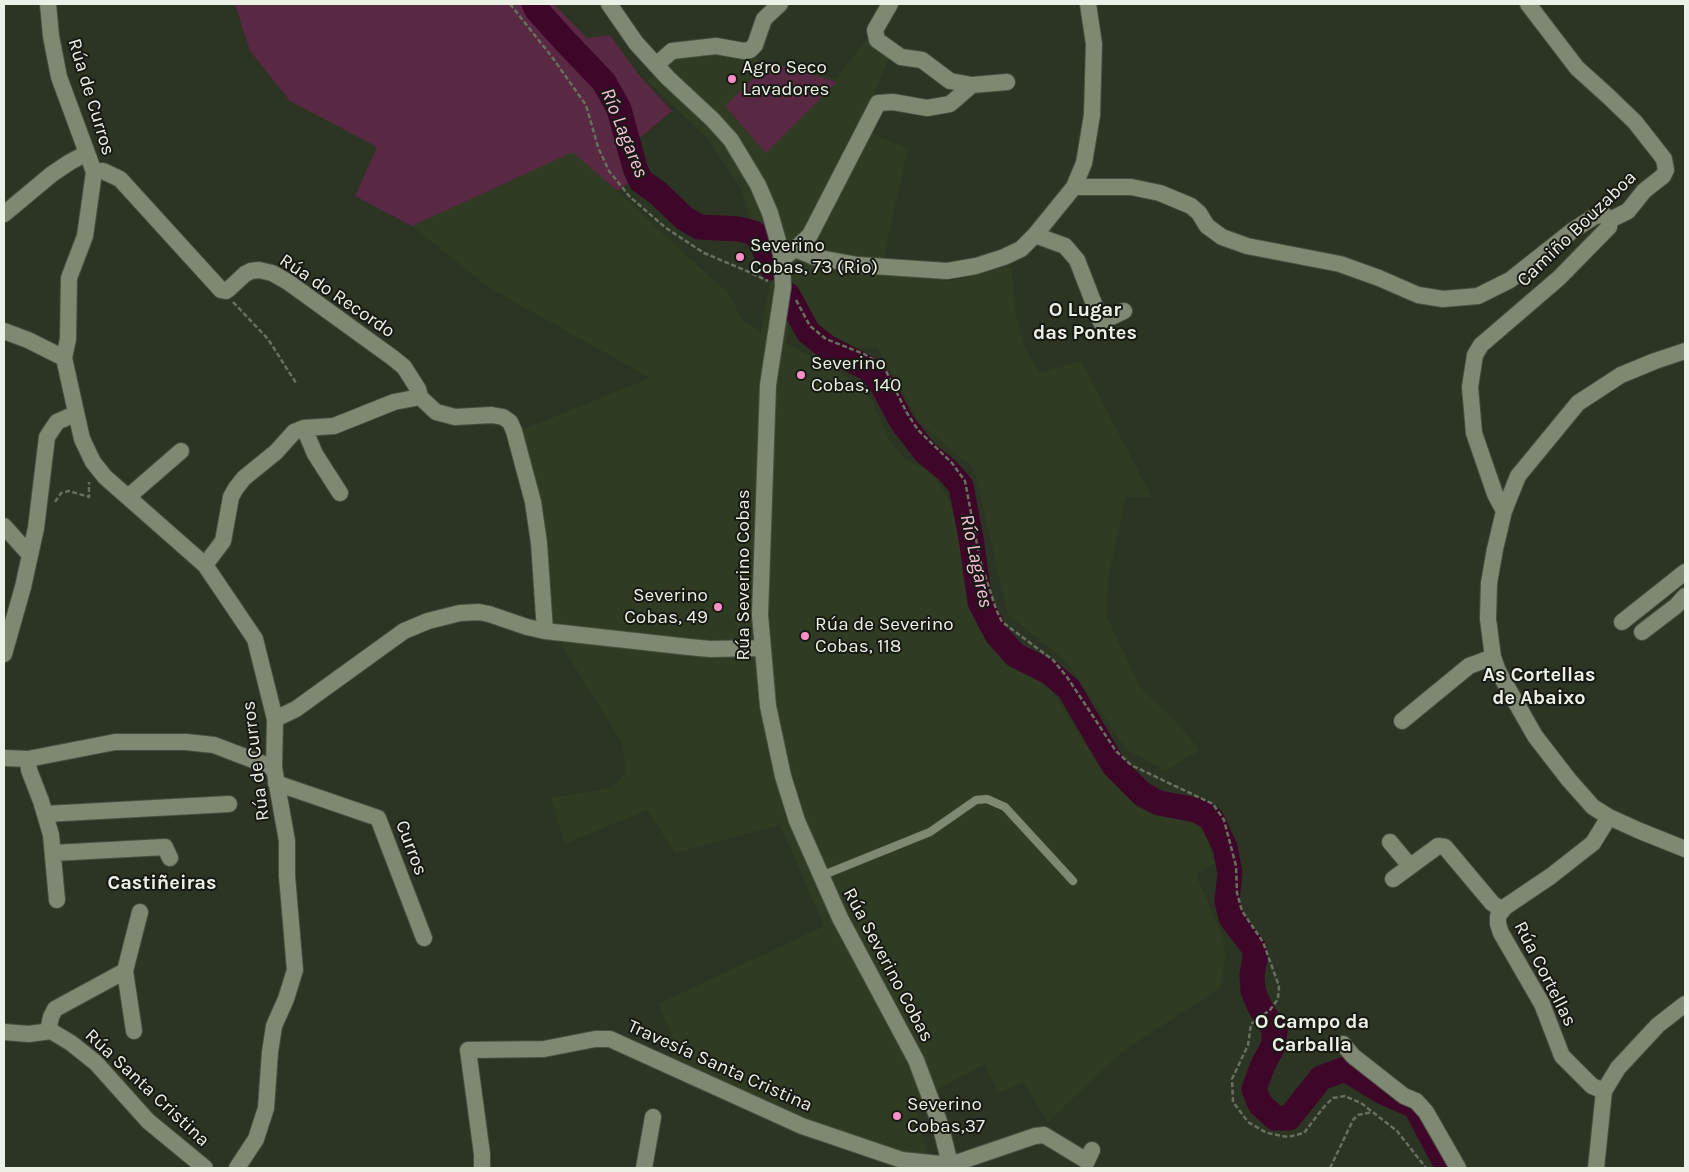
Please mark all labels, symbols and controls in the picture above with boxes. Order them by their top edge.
street label: Rúa de Curros [62,36,120,158]
place label: Agro Seco Lavadores [742,57,830,101]
marker: Agro Seco Lavadores [726,73,738,85]
water label: Río Lagares [595,85,653,181]
street label: Camiño Bouzaboa [1513,166,1641,292]
place label: Severino Cobas, 73 (Rio) [750,235,878,279]
street label: Rúa do Recordo [275,249,399,343]
marker: Severino Cobas, 73 (Rio) [734,251,746,263]
district label: O Lugar das Pontes [1033,298,1137,345]
place label: Severino Cobas, 140 [811,353,901,397]
marker: Severino Cobas, 140 [795,369,807,381]
street label: Rúa Severino Cobas [733,489,755,661]
water label: Río Lagares [954,512,998,610]
place label: Severino Cobas, 49 [624,585,708,629]
marker: Severino Cobas, 49 [712,601,724,613]
place label: Rúa de Severino Cobas, 118 [815,614,954,658]
marker: Rúa de Severino Cobas, 118 [799,630,811,642]
district label: As Cortellas de Abaixo [1483,663,1595,710]
street label: Rúa de Curros [237,700,275,822]
street label: Curros [390,817,432,879]
district label: Castiñeiras [107,871,217,895]
street label: Rúa Severino Cobas [838,884,938,1046]
street label: Rúa Cortellas [1509,918,1581,1030]
district label: O Campo da Carballa [1255,1010,1369,1057]
street label: Travesía Santa Cristina [624,1015,816,1117]
street label: Rúa Santa Cristina [80,1024,214,1152]
place label: Severino Cobas,37 [907,1094,985,1138]
marker: Severino Cobas,37 [891,1110,903,1122]

